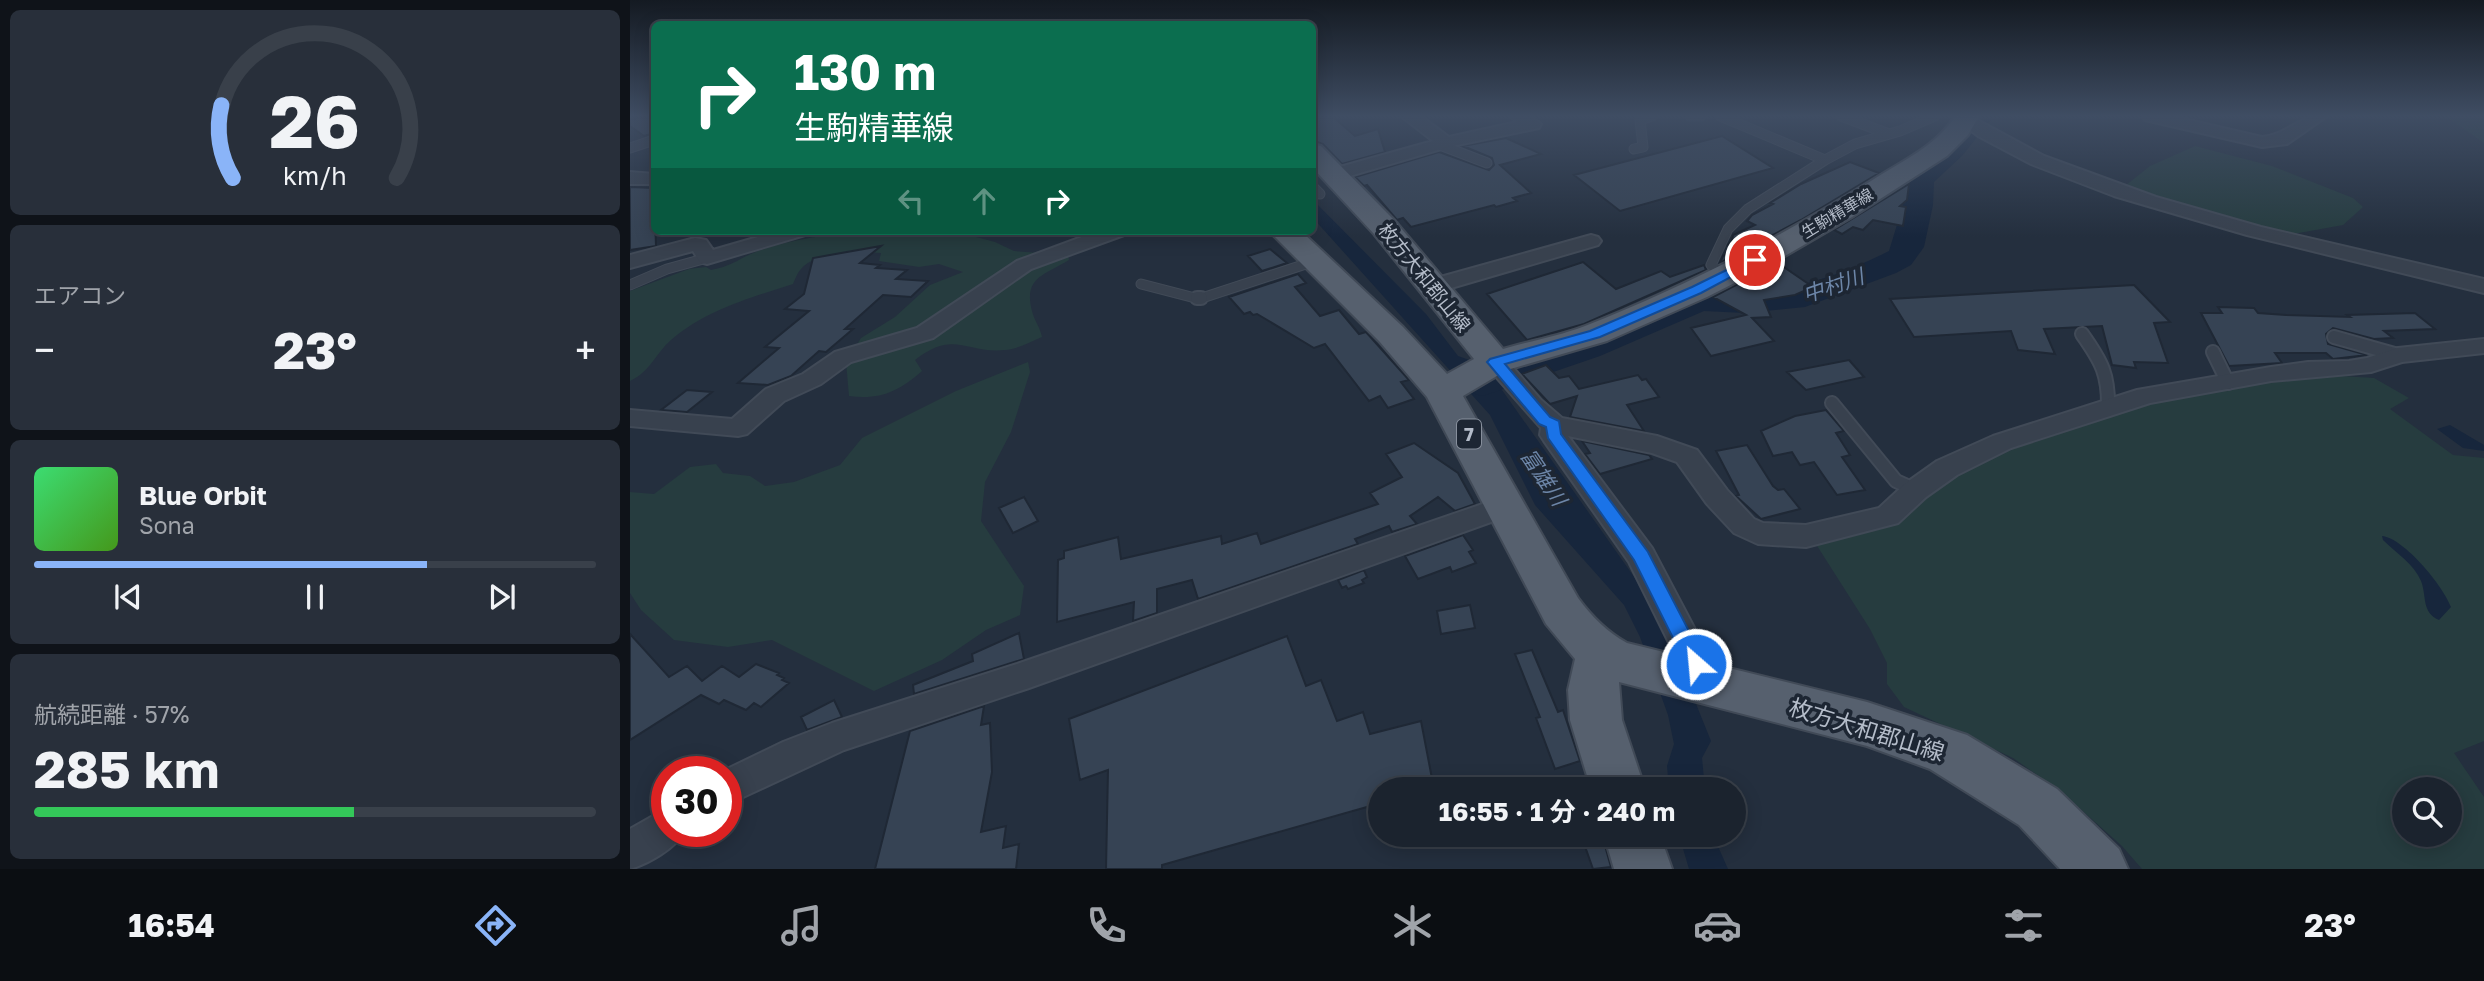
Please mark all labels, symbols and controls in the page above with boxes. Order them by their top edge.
text: 130 m [794,42,936,101]
icon: right [679,49,770,140]
text: 26 [270,78,360,165]
text: 生駒精華線 [794,108,954,146]
text: km/h [283,160,347,191]
icon: left [892,182,930,220]
icon: ahead [965,182,1003,220]
icon: right [1038,182,1076,220]
street label: 生駒精華線 [1798,184,1876,242]
street label: 枚方大和郡山線 [1374,218,1476,336]
pin [1725,230,1785,290]
icon: arrive [1736,241,1774,279]
water label: 中村川 [1799,262,1869,308]
text: エアコン [34,281,126,309]
text: 23° [273,318,357,380]
text: − [34,327,55,372]
text: + [575,327,596,372]
road number: 7 [1457,420,1481,448]
water label: 富雄川 [1516,444,1574,512]
text: Blue Orbit [139,480,267,511]
text: Sona [139,511,195,539]
icon: previous [109,578,147,616]
icon: pause [296,578,334,616]
icon: next [483,578,521,616]
position arrow [1659,627,1733,701]
street label: 枚方大和郡山線 [1786,692,1948,766]
text: 航続距離 · 57% [34,700,189,728]
text: 285 km [34,737,219,799]
speed limit sign: 30 [651,756,742,847]
map controls [2392,777,2462,847]
button: search [2392,777,2462,847]
text: 16:55 · 1 分 · 240 m [1439,796,1675,827]
icon: directions [471,901,520,950]
icon: music [777,901,826,950]
icon: phone [1082,901,1131,950]
icon: climate [1388,901,1437,950]
icon: car [1693,901,1742,950]
icon: filters [1999,901,2048,950]
text: 16:54 [128,906,215,944]
text: 23° [2304,906,2356,944]

